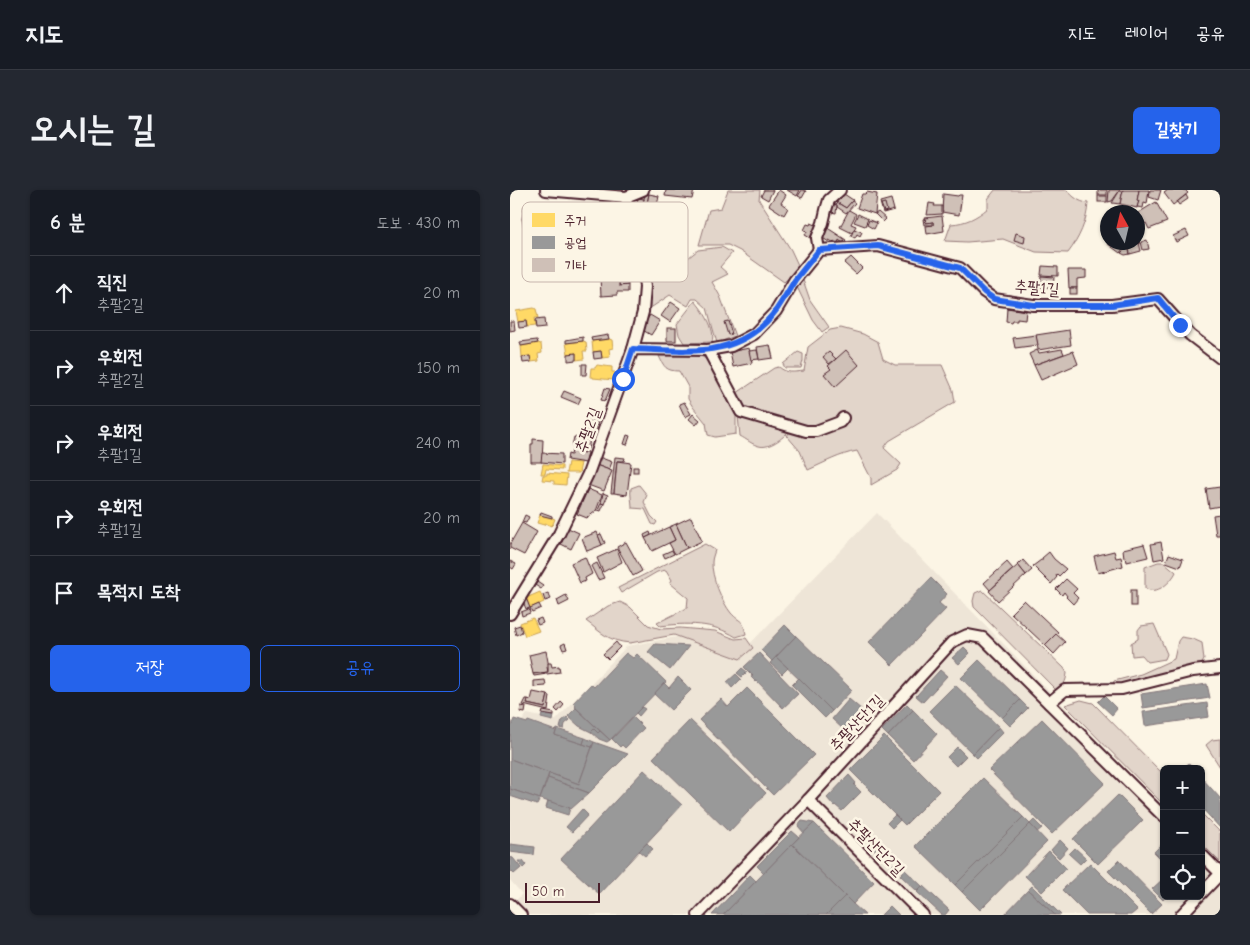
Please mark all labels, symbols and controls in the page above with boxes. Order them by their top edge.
text: 지도 [25,20,64,48]
text: 지도 [1068,23,1097,44]
text: 레이어 [1125,23,1168,44]
text: 공유 [1196,23,1225,44]
button: 길찾기 [1133,107,1220,154]
text: 오시는 길 [30,108,155,149]
legend [522,202,688,282]
north arrow [1100,205,1145,250]
text: 6 분 [50,210,85,234]
text: 주거 [564,212,587,229]
text: 도보 · 430 m [377,214,460,232]
text: 공업 [564,234,587,251]
text: 기타 [564,257,587,274]
text: 직진 [97,271,128,293]
street label: 추팔1길 [1014,277,1060,299]
icon: ahead [50,279,78,307]
text: 20 m [423,284,460,302]
text: 추팔2길 [97,296,144,314]
route end [1169,314,1192,337]
text: 우회전 [97,346,143,368]
icon: right [50,354,78,382]
text: 150 m [417,359,460,377]
route start [612,368,635,391]
text: 추팔2길 [97,371,144,389]
street label: 추팔2길 [572,405,605,455]
text: 우회전 [97,421,143,443]
icon: right [50,429,78,457]
text: 240 m [416,434,460,452]
text: 추팔1길 [97,446,142,464]
text: 우회전 [97,496,143,518]
icon: right [50,504,78,532]
text: 20 m [423,509,460,527]
text: 추팔1길 [97,521,142,539]
icon: arrive [50,579,78,607]
text: 목적지 도착 [97,581,180,603]
button: 저장 [50,645,250,692]
button: 공유 [260,645,460,692]
street label: 추팔산단1길 [826,691,888,755]
map controls [1160,765,1205,900]
button: + [1160,765,1205,810]
button: − [1160,810,1205,855]
street label: 추팔산단2길 [844,815,908,879]
button: locate [1160,855,1205,900]
scale bar [525,880,600,903]
text: 50 m [532,883,564,900]

